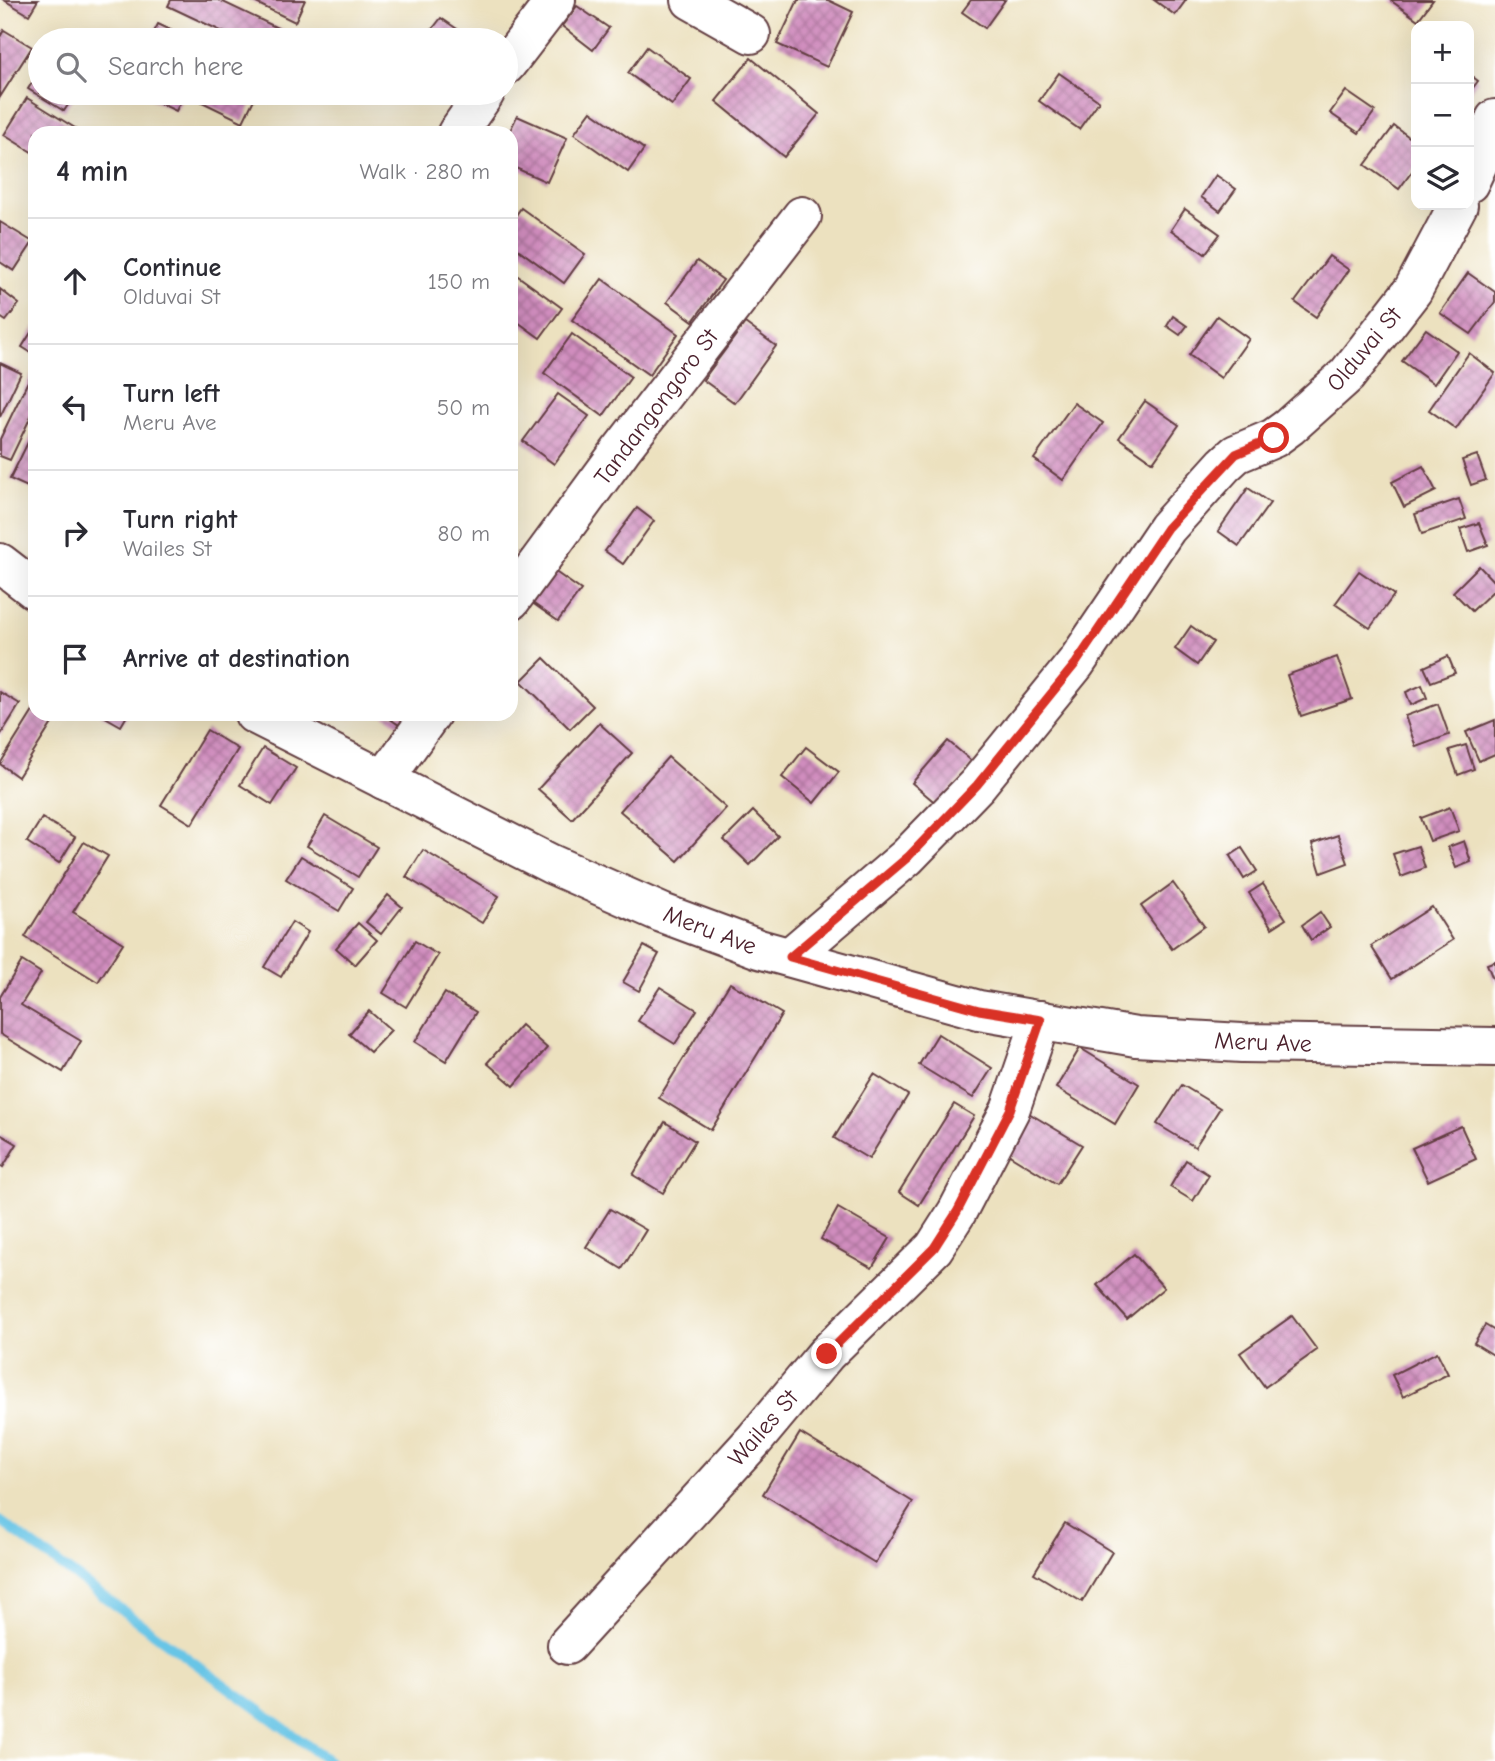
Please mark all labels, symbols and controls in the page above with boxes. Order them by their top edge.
map controls [1411,21,1474,210]
button: + [1411,21,1474,84]
search box [28,28,518,105]
icon: search [52,48,90,86]
text: Search here [108,52,243,82]
button: − [1411,84,1474,147]
button: layers [1411,147,1474,210]
text: 4 min [56,154,128,189]
text: Walk · 280 m [360,158,490,185]
text: Continue [123,253,221,283]
icon: ahead [56,262,94,300]
text: 150 m [428,268,490,295]
text: Olduvai St [123,283,220,310]
street label: Olduvai St [1321,300,1408,397]
street label: Tandangongoro St [588,322,725,491]
text: Turn left [123,379,220,409]
icon: left [56,388,94,426]
text: 50 m [437,394,490,421]
text: Meru Ave [123,409,216,436]
route start [1258,422,1289,453]
text: Turn right [123,505,237,535]
icon: right [56,514,94,552]
text: 80 m [437,520,490,547]
text: Wailes St [123,535,212,562]
icon: arrive [56,640,94,678]
text: Arrive at destination [123,644,350,674]
street label: Meru Ave [659,899,761,961]
street label: Meru Ave [1214,1026,1312,1058]
route end [811,1338,842,1369]
street label: Wailes St [722,1383,805,1472]

